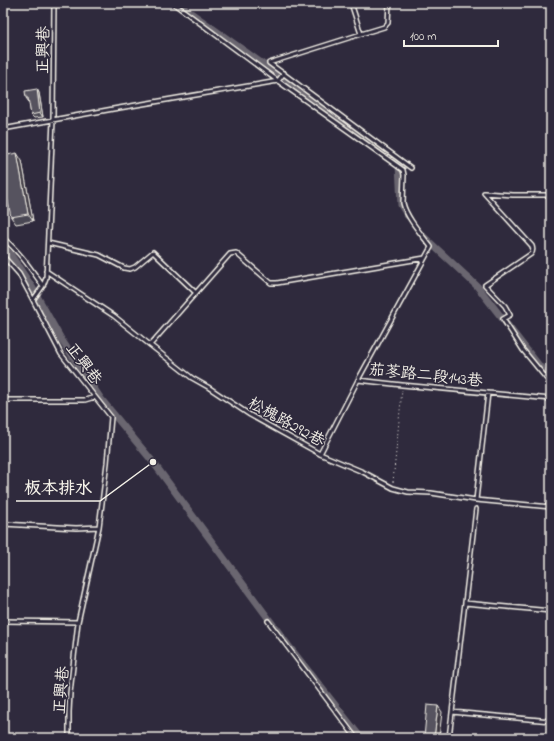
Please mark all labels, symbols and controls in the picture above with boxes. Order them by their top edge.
scale bar [404,22,498,48]
street label: 正興巷 [32,26,56,74]
text: 100 m [410,28,437,46]
street label: 正興巷 [59,338,107,391]
street label: 茄苳路二段143巷 [368,358,484,394]
street label: 松槐路292巷 [243,392,329,454]
callout: 板本排水 [16,472,100,501]
text: 板本排水 [24,476,92,501]
street label: 正興巷 [48,665,76,715]

